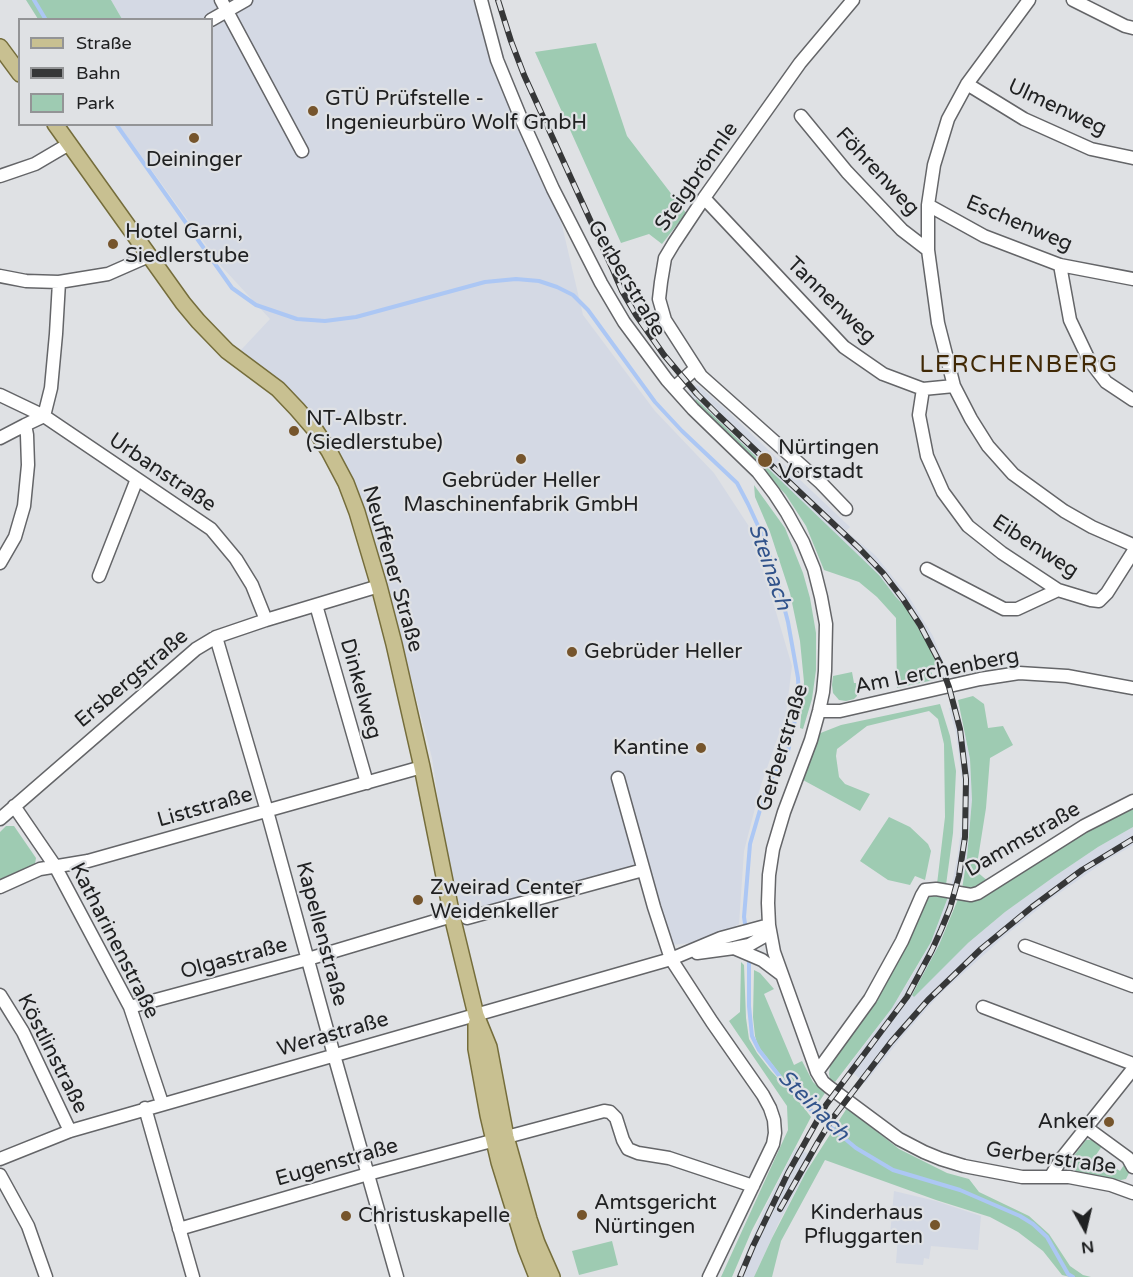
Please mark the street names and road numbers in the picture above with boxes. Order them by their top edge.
street label: Ulmenweg [1004,74,1110,142]
street label: Steigbrönnle [650,118,744,236]
street label: Föhrenweg [830,123,924,221]
street label: Eschenweg [962,190,1076,258]
street label: Gerberstraße [581,216,671,342]
street label: Tannenweg [781,252,881,350]
street label: Urbanstraße [104,428,220,518]
street label: Neuffener Straße [356,483,428,655]
street label: Eibenweg [987,510,1083,584]
street label: Ersbergstraße [70,624,194,734]
street label: Dinkelweg [334,636,386,742]
street label: Am Lerchenberg [853,644,1021,700]
street label: Gerberstraße [752,681,814,815]
street label: Liststraße [154,782,256,834]
street label: Dammstraße [961,797,1085,883]
street label: Katharinenstraße [64,859,164,1023]
street label: Kapellenstraße [290,859,352,1009]
street label: Olgastraße [178,933,290,985]
street label: Köstlinstraße [11,990,93,1118]
street label: Werastraße [274,1007,392,1063]
street label: Eugenstraße [273,1133,401,1193]
street label: Gerberstraße [984,1137,1118,1181]

